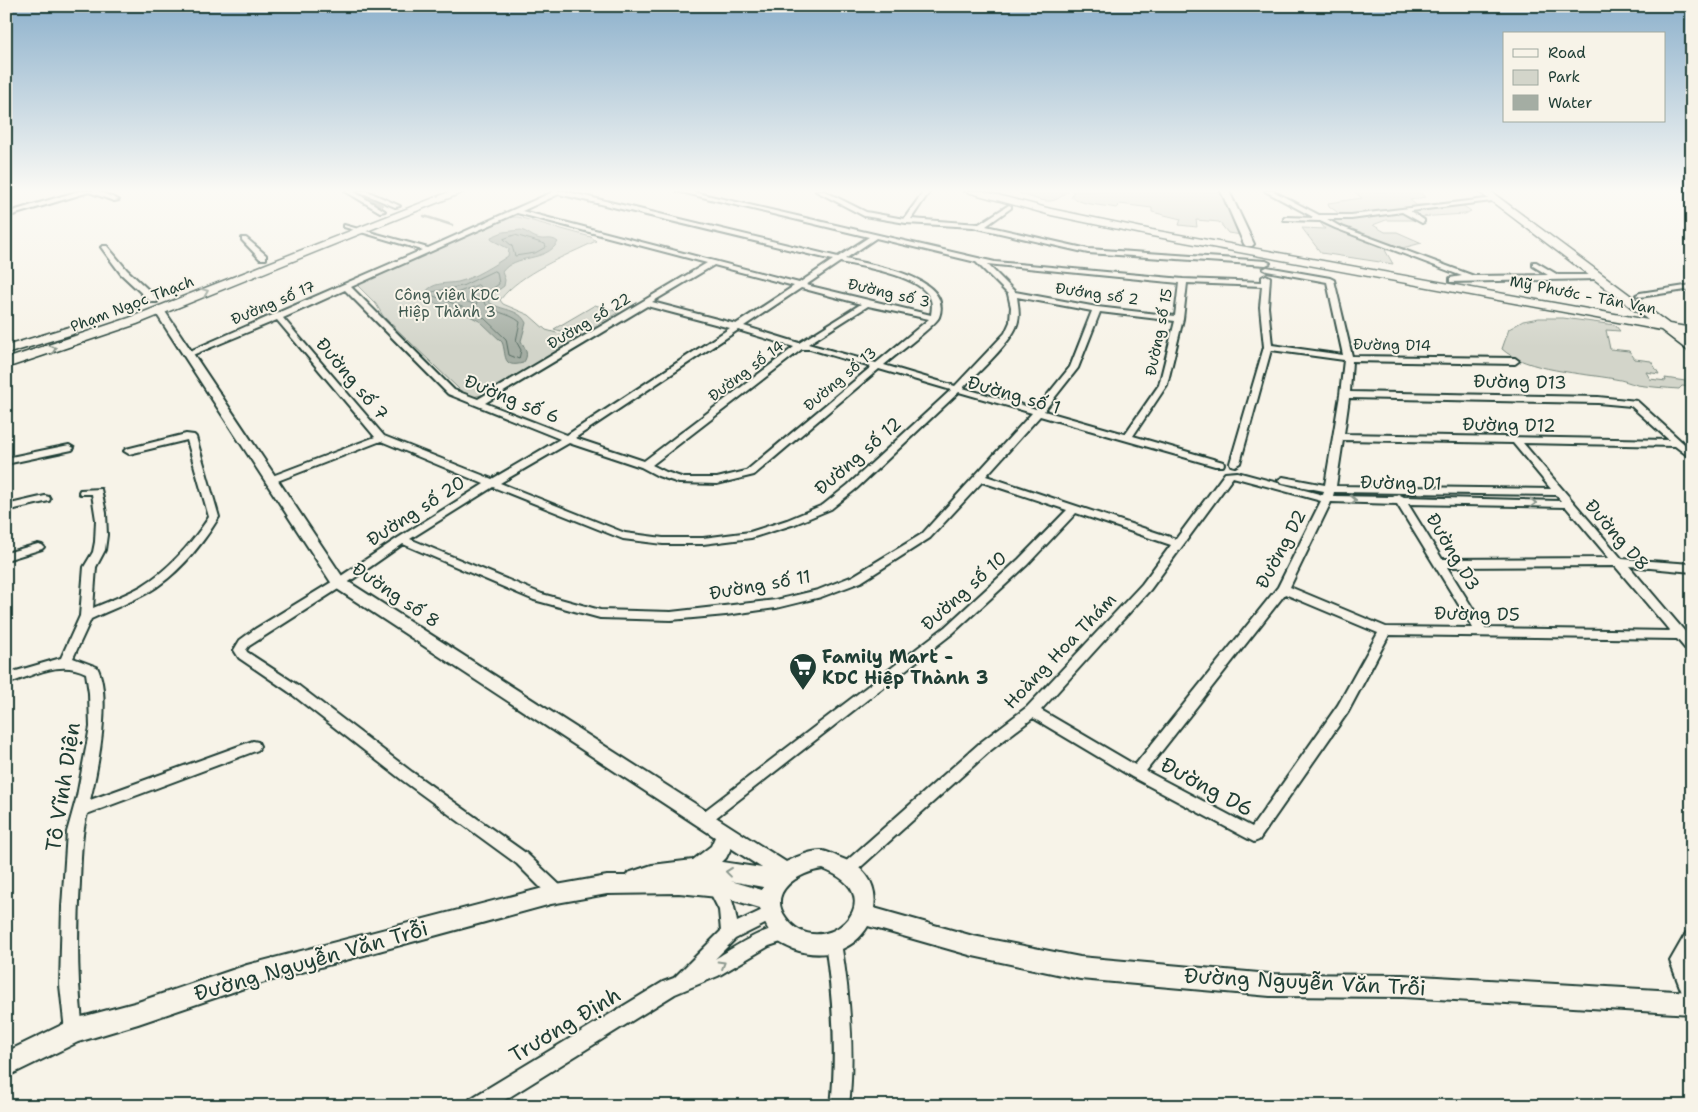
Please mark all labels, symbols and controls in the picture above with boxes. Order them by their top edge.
legend [1503,32,1666,122]
text: Road [1548,43,1586,63]
text: Park [1548,67,1580,87]
text: Water [1548,93,1592,113]
street label: Phạm Ngọc Thạch [67,271,197,337]
street label: Mỹ Phước - Tân Vạn [1508,271,1658,319]
street label: Đường số 3 [846,274,932,312]
street label: Đường số 17 [228,276,318,330]
street label: Đướng số 2 [1054,278,1140,310]
park label: Công viên KDC Hiệp Thành 3 [395,285,499,322]
street label: Đường số 15 [1141,287,1177,377]
one-way arrow [200,288,209,299]
street label: Đường số 22 [544,288,634,354]
street label: Đường số 7 [310,333,394,425]
street label: Đường D14 [1353,334,1431,356]
street label: Đường số 14 [704,336,788,406]
street label: Đường số 13 [799,343,881,415]
one-way arrow [48,345,56,355]
street label: Đường số 6 [461,369,563,429]
street label: Đường D13 [1473,369,1567,395]
street label: Đường số 1 [965,370,1063,420]
street label: Đường số 12 [810,412,906,500]
street label: Đường D12 [1462,412,1556,438]
street label: Đường số 20 [362,470,470,552]
street label: Đường D1 [1360,470,1442,496]
street label: Đường D8 [1579,494,1655,576]
one-way arrow [1349,495,1357,505]
one-way arrow [1529,497,1537,508]
street label: Đường D2 [1250,505,1312,593]
street label: Đường D3 [1421,509,1485,595]
street label: Đường số 10 [916,546,1012,636]
street label: Đường số 8 [347,557,445,633]
street label: Đường số 11 [707,564,813,606]
street label: Hoàng Hoa Thám [998,588,1122,714]
street label: Đường D5 [1434,601,1520,627]
place label: Family Mart - KDC Hiệp Thành 3 [822,645,988,690]
supermarket icon: Family Mart - KDC Hiệp Thành 3 [788,652,818,691]
street label: Tô Vĩnh Diện [39,720,87,854]
street label: Đường D6 [1156,751,1258,823]
one-way arrow [725,868,733,878]
street label: Đường Nguyễn Văn Trỗi [191,914,431,1008]
one-way arrow [717,961,726,971]
street label: Đường Nguyễn Văn Trỗi [1183,962,1427,1002]
street label: Trương Định [504,981,626,1069]

